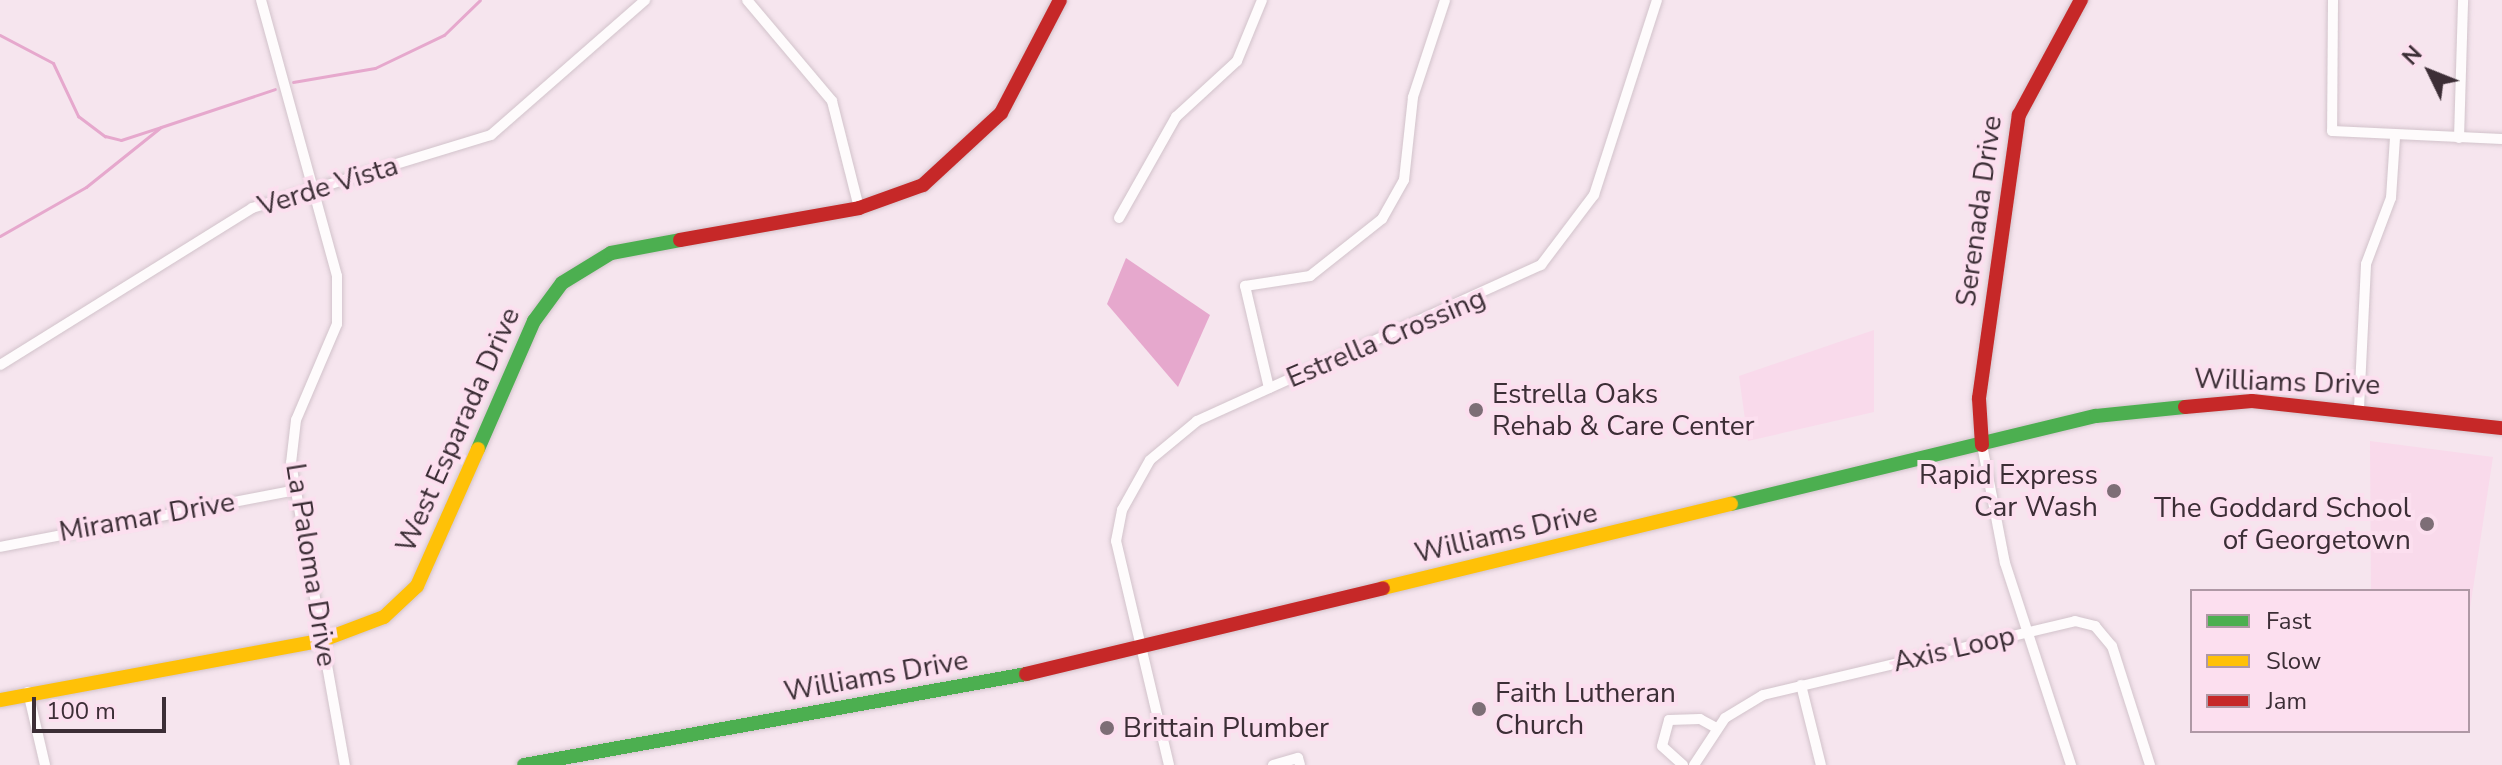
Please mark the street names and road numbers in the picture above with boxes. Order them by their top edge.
street label: Serenada Drive [1949,113,2009,309]
street label: Verde Vista [254,149,402,223]
street label: Estrella Crossing [1282,281,1490,395]
street label: West Esparada Drive [389,302,527,558]
street label: Williams Drive [2193,362,2381,402]
street label: La Paloma Drive [278,461,344,669]
street label: Miramar Drive [57,485,237,549]
street label: Williams Drive [1411,496,1601,570]
street label: Axis Loop [1890,619,2018,679]
street label: Williams Drive [781,643,971,709]

